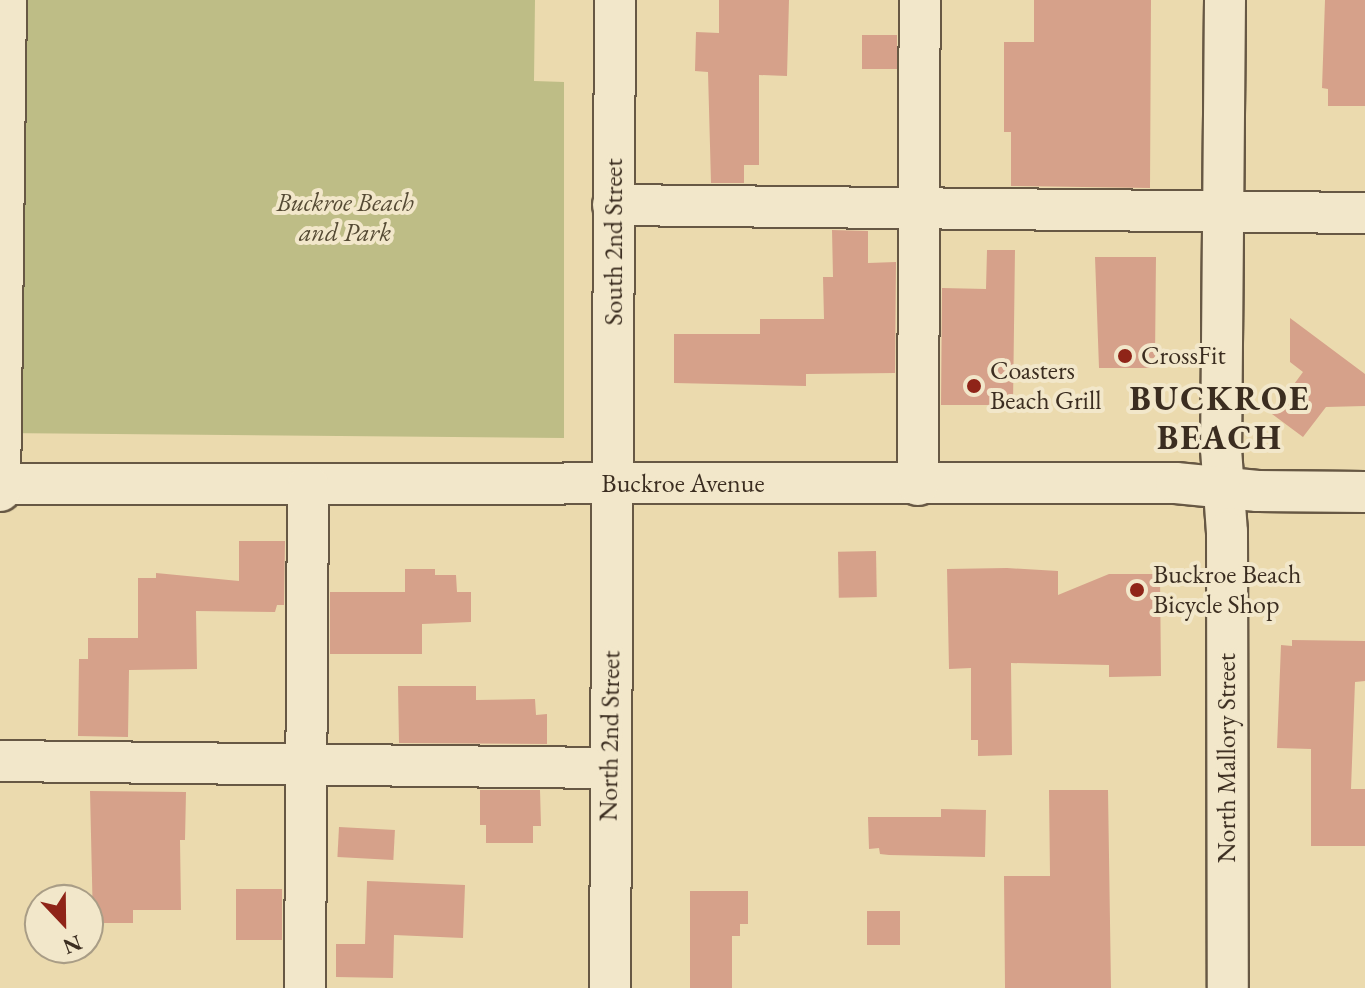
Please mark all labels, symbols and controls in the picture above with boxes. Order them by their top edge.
street label: South 2nd Street [598,158,630,326]
park label: Buckroe Beach and Park [276,187,414,248]
place label: CrossFit [1141,340,1226,372]
marker: CrossFit [1116,347,1134,365]
place label: Coasters Beach Grill [990,355,1101,416]
marker: Coasters Beach Grill [965,377,983,395]
district label: BUCKROE BEACH [1130,378,1310,458]
street label: Buckroe Avenue [601,468,765,500]
place label: Buckroe Beach Bicycle Shop [1153,559,1301,620]
marker: Buckroe Beach Bicycle Shop [1128,581,1146,599]
street label: North 2nd Street [593,650,627,822]
street label: North Mallory Street [1211,653,1243,863]
north arrow [24,884,104,964]
text: N [59,928,86,962]

